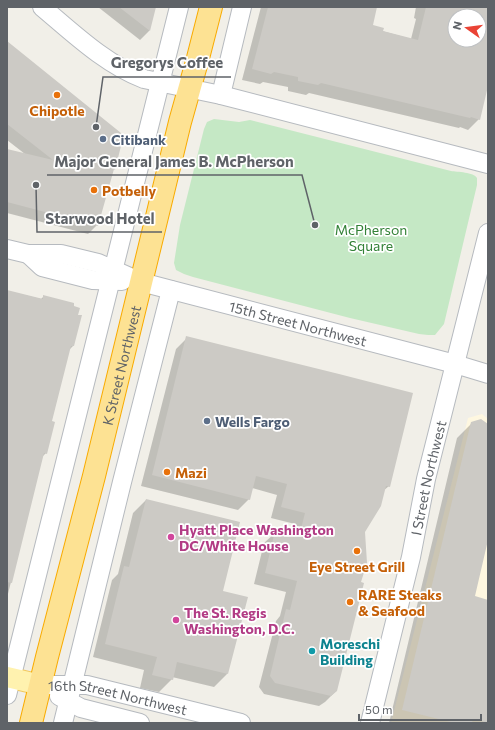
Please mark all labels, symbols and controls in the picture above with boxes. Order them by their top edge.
north arrow [447,8,487,48]
text: N [450,20,464,31]
callout: Gregorys Coffee [103,50,231,77]
text: Gregorys Coffee [111,53,223,71]
marker: Chipotle [52,90,62,100]
place label: Chipotle [29,102,85,119]
place label: Citibank [111,131,166,148]
marker: Citibank [98,134,108,144]
callout: Major General James B. McPherson [47,148,302,175]
text: Major General James B. McPherson [54,152,294,170]
place label: Potbelly [102,182,156,199]
marker: Potbelly [89,185,99,195]
callout: Starwood Hotel [37,205,162,232]
text: Starwood Hotel [45,209,155,227]
park label: McPherson Square [335,221,407,254]
street label: 15th Street Northwest [227,297,369,349]
street label: K Street Northwest [98,303,144,427]
place label: Wells Fargo [215,413,290,430]
marker: Wells Fargo [202,416,212,426]
street label: I Street Northwest [407,418,449,537]
place label: Mazi [175,464,207,481]
marker: Mazi [162,467,172,477]
place label: Hyatt Place Washington DC/White House [179,521,334,554]
marker: Hyatt Place Washington DC/White House [166,532,176,542]
marker: Eye Street Grill [352,546,362,556]
place label: Eye Street Grill [309,558,405,575]
place label: RARE Steaks & Seafood [358,586,442,619]
marker: RARE Steaks & Seafood [345,597,355,607]
place label: The St. Regis Washington, D.C. [184,604,295,637]
marker: The St. Regis Washington, D.C. [171,615,181,625]
place label: Moreschi Building [320,635,380,668]
marker: Moreschi Building [307,646,317,656]
street label: 16th Street Northwest [48,677,189,718]
scale bar [359,696,481,722]
text: 50 m [365,702,393,716]

